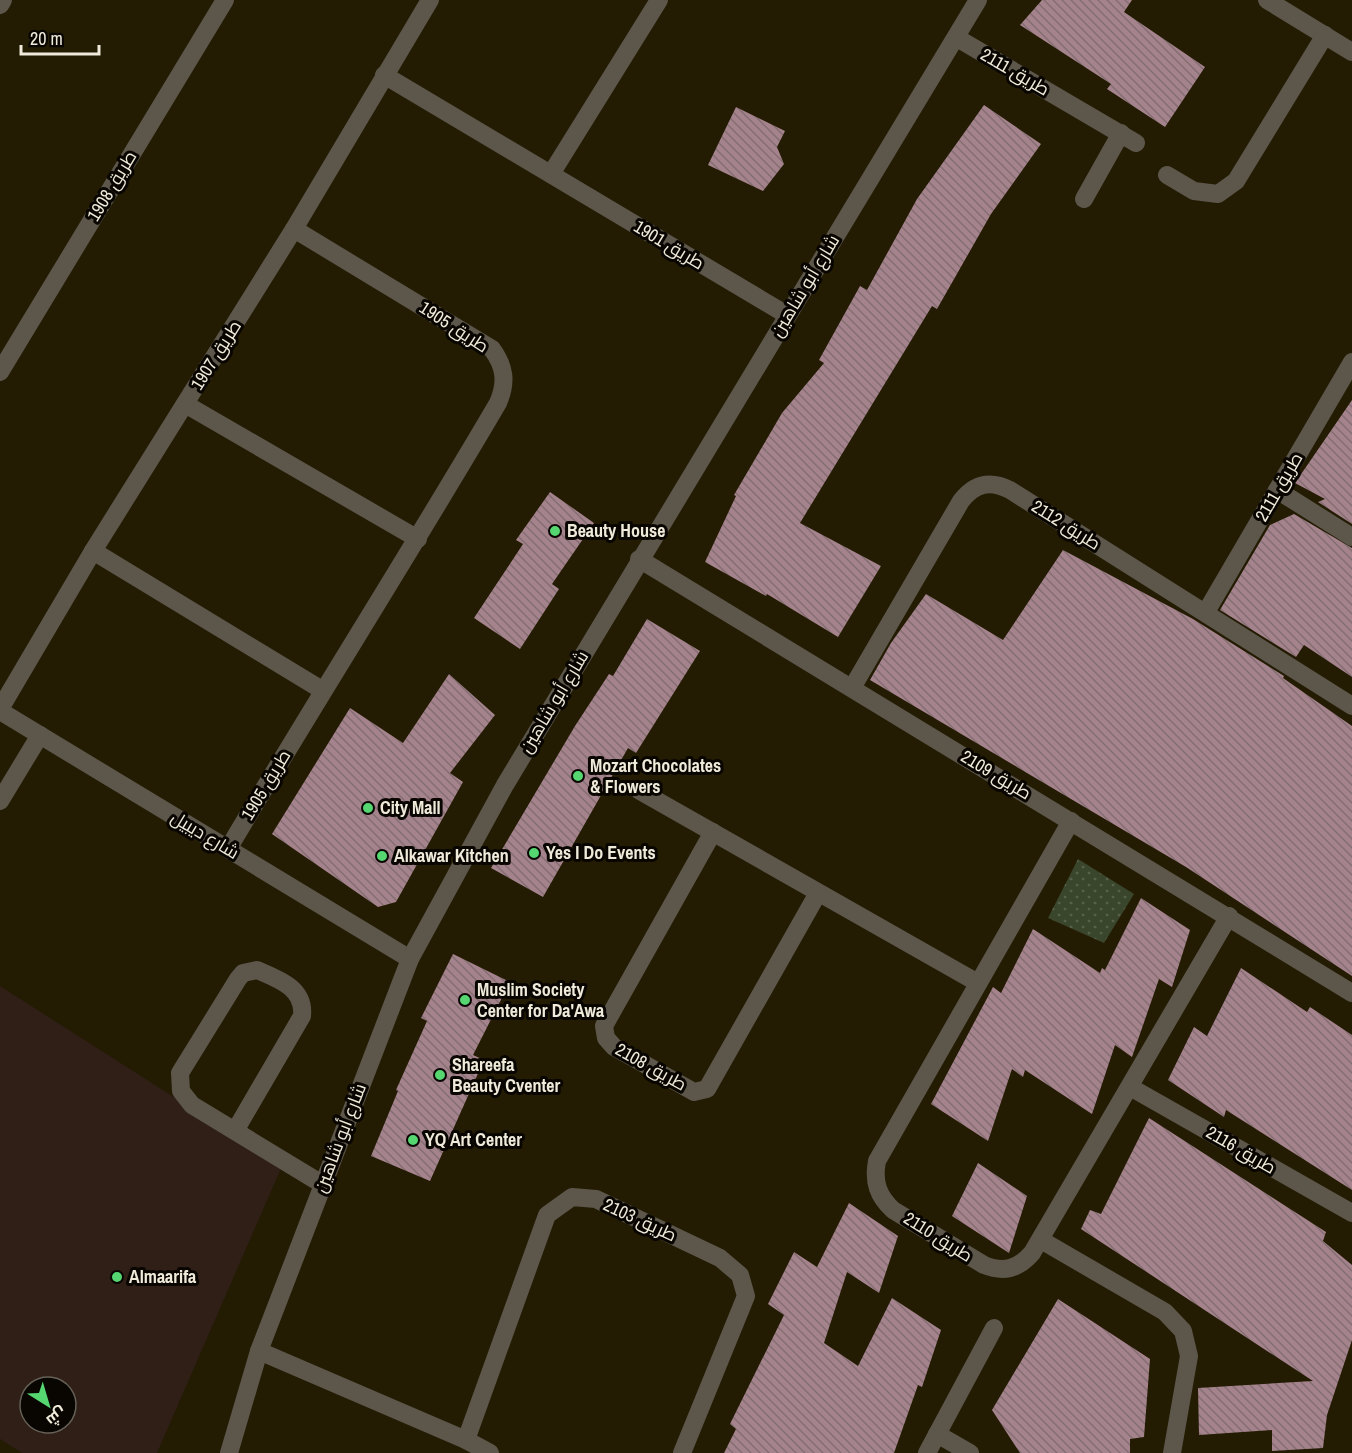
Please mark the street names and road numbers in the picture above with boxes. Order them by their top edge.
street label: طريق 2111 [976,42,1054,101]
street label: طريق 1908 [81,146,142,226]
street label: طريق 1901 [629,214,709,275]
street label: شارع أبو شاهين [764,230,845,342]
street label: طريق 1905 [415,295,494,358]
street label: طريق 1907 [184,315,247,394]
street label: طريق 2111 [1249,448,1308,526]
street label: طريق 2112 [1027,494,1106,556]
street label: شارع أبو شاهين [513,646,594,758]
street label: طريق 2109 [956,744,1036,805]
street label: طريق 1905 [235,745,296,825]
street label: شارع ديبيل [166,804,244,865]
street label: طريق 2108 [611,1037,691,1096]
street label: شارع أبو شاهين [307,1079,372,1196]
street label: طريق 2116 [1202,1119,1281,1180]
street label: طريق 2103 [600,1192,681,1247]
street label: طريق 2110 [899,1206,978,1268]

